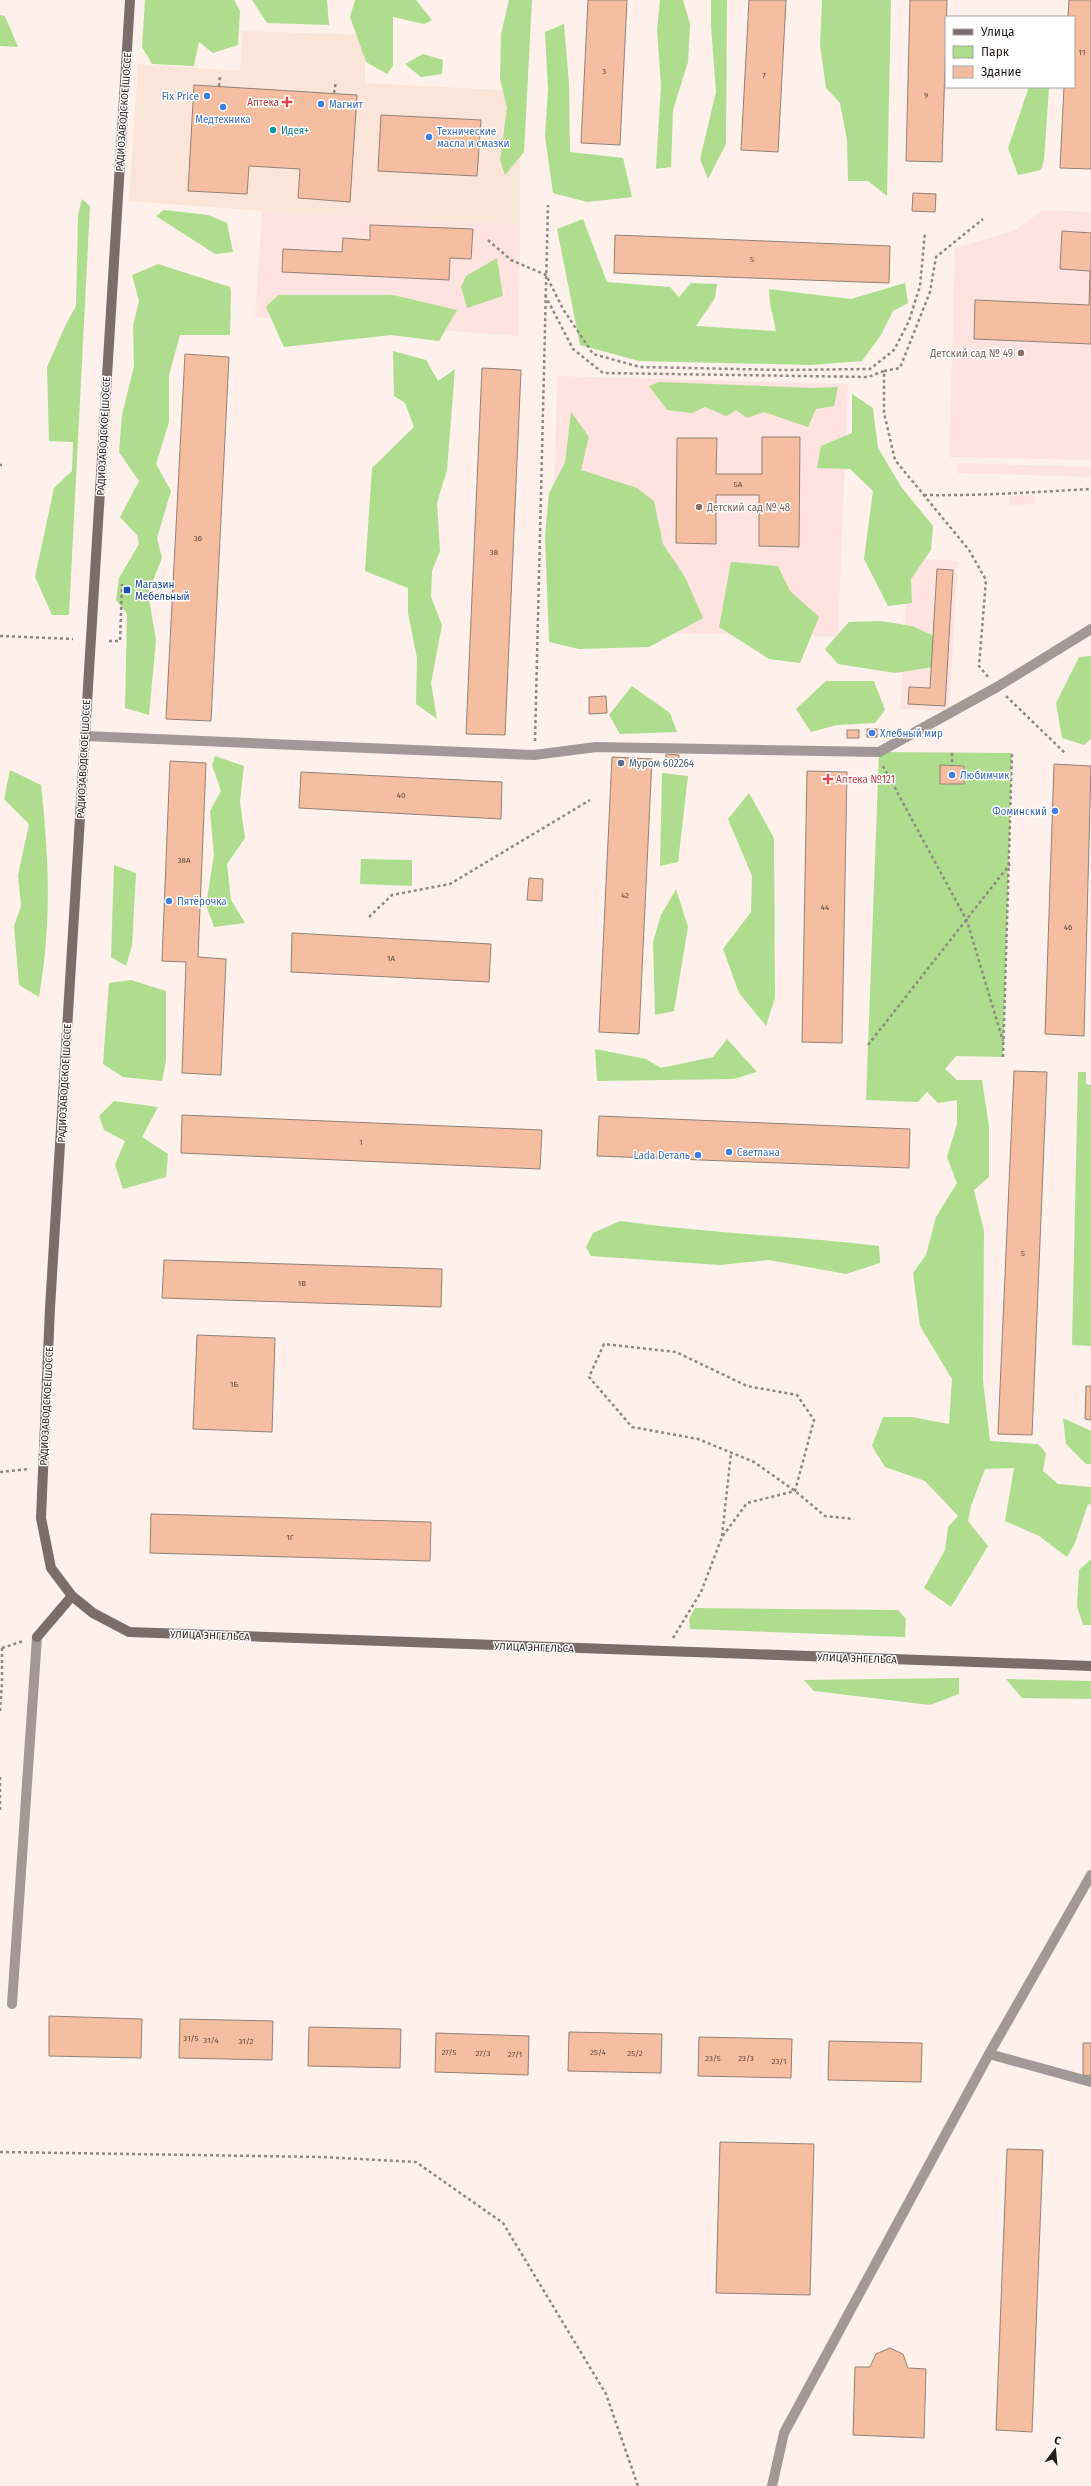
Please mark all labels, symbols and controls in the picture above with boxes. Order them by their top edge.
legend [945,16,1075,88]
text: Улица [981,25,1015,39]
text: Парк [981,45,1010,59]
house number: 11 [1079,48,1085,57]
street label: РАДИОЗАВОДСКОЕ ШОССЕ [114,52,134,172]
text: Здание [981,65,1021,79]
house number: 3 [602,67,606,76]
house number: 7 [762,71,766,80]
place label: Fix Price [162,91,199,103]
marker: Fix Price [202,91,212,101]
house number: 9 [924,91,928,100]
place label: Аптека [247,97,279,109]
marker: Аптека [282,97,292,107]
marker: Магнит [316,99,326,109]
place label: Магнит [329,99,363,111]
marker: Медтехника [218,102,228,112]
place label: Медтехника [195,114,251,126]
marker: Идея+ [268,125,278,135]
place label: Идея+ [281,125,309,137]
place label: Технические масла и смазки [437,126,510,150]
marker: Технические масла и смазки [424,132,434,142]
house number: 5 [750,255,754,264]
place label: Детский сад № 49 [929,348,1013,360]
marker: Детский сад № 49 [1016,348,1026,358]
street label: РАДИОЗАВОДСКОЕ ШОССЕ [95,376,113,496]
house number: 5А [734,480,743,489]
marker: Детский сад № 48 [694,502,704,512]
place label: Детский сад № 48 [706,502,791,514]
house number: 36 [194,534,202,543]
house number: 38 [490,548,499,557]
place label: Магазин Мебельный [135,579,190,603]
marker: Магазин Мебельный [122,585,132,595]
street label: РАДИОЗАВОДСКОЕ ШОССЕ [75,699,93,819]
marker: Хлебный мир [867,728,877,738]
place label: Хлебный мир [880,728,943,740]
marker: Муром 602264 [616,758,626,768]
place label: Муром 602264 [629,758,695,770]
marker: Любимчик [947,770,957,780]
place label: Любимчик [960,770,1010,782]
marker: Аптека №121 [823,774,833,784]
place label: Аптека №121 [836,774,895,786]
house number: 40 [397,791,406,800]
place label: Фоминский [992,806,1047,818]
marker: Фоминский [1050,806,1060,816]
house number: 38А [178,856,191,865]
house number: 42 [621,891,629,900]
place label: Пятёрочка [177,895,227,908]
marker: Пятёрочка [164,896,174,906]
house number: 44 [821,903,830,912]
house number: 46 [1064,923,1072,932]
house number: 1А [387,954,395,963]
street label: РАДИОЗАВОДСКОЕ ШОССЕ [56,1023,74,1143]
house number: 1 [359,1138,363,1147]
marker: Светлана [724,1147,734,1157]
place label: Светлана [737,1147,780,1159]
place label: Lada Dеталь [634,1150,690,1162]
marker: Lada Dеталь [693,1150,703,1160]
house number: 5 [1021,1249,1025,1258]
house number: 1В [298,1279,306,1288]
street label: РАДИОЗАВОДСКОЕ ШОССЕ [38,1346,56,1466]
house number: 1Б [230,1380,238,1389]
house number: 1Г [286,1533,294,1542]
street label: УЛИЦА ЭНГЕЛЬСА [170,1629,250,1643]
street label: УЛИЦА ЭНГЕЛЬСА [494,1641,574,1655]
street label: УЛИЦА ЭНГЕЛЬСА [817,1652,897,1666]
house number: 31/5 [183,2034,199,2043]
house number: 31/4 [203,2036,219,2045]
house number: 31/2 [238,2037,254,2046]
house number: 27/5 [441,2048,457,2057]
house number: 25/4 [590,2048,607,2057]
house number: 27/3 [475,2049,491,2058]
house number: 25/2 [627,2049,643,2058]
house number: 27/1 [508,2050,522,2059]
house number: 23/5 [705,2054,721,2063]
house number: 23/3 [738,2054,754,2063]
house number: 23/1 [772,2057,786,2066]
north arrow [1035,2430,1075,2470]
text: С [1053,2434,1063,2448]

